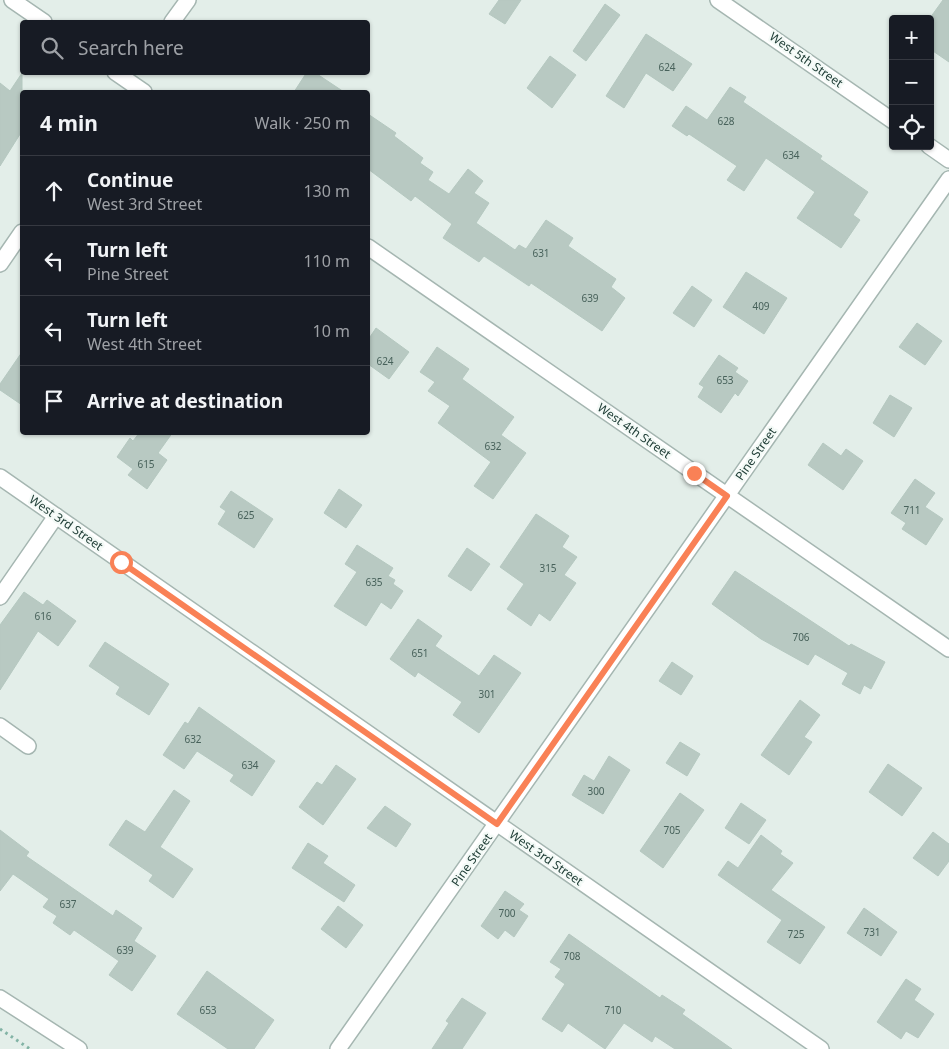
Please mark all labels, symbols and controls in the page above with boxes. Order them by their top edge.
map controls [889,15,934,150]
button: + [889,15,934,60]
search box [20,20,370,75]
street label: West 5th Street [766,28,847,92]
icon: search [38,34,66,62]
text: Search here [78,35,184,61]
house number: 624 [658,60,676,74]
button: − [889,60,934,105]
button: locate [889,105,934,150]
text: 4 min [40,109,98,137]
text: Walk · 250 m [255,112,350,134]
house number: 628 [717,114,735,128]
house number: 634 [782,148,800,162]
text: Continue [87,167,173,193]
icon: ahead [40,177,68,205]
text: 130 m [303,180,350,202]
text: West 3rd Street [87,193,202,215]
text: Turn left [87,237,168,263]
house number: 631 [532,246,550,260]
icon: left [40,247,68,275]
text: 110 m [303,250,350,272]
text: Pine Street [87,263,169,285]
house number: 639 [581,291,599,305]
house number: 409 [752,299,770,313]
text: Turn left [87,307,168,333]
icon: left [40,317,68,345]
text: 10 m [313,320,350,342]
text: West 4th Street [87,333,202,355]
house number: 624 [376,354,394,368]
house number: 653 [716,373,734,387]
icon: arrive [40,387,68,415]
text: Arrive at destination [87,388,283,414]
street label: West 4th Street [594,399,675,463]
street label: Pine Street [731,423,780,484]
house number: 632 [484,439,502,453]
house number: 615 [137,457,155,471]
route end [683,462,706,485]
street label: West 3rd Street [26,491,107,555]
house number: 711 [903,503,921,517]
house number: 625 [237,508,255,522]
route start [110,551,133,574]
house number: 315 [539,561,557,575]
house number: 635 [365,575,383,589]
house number: 616 [34,609,52,623]
house number: 706 [792,630,810,644]
house number: 651 [411,646,429,660]
house number: 301 [478,687,496,701]
house number: 632 [184,732,202,746]
house number: 634 [241,758,259,772]
house number: 300 [587,784,605,798]
house number: 705 [663,823,681,837]
street label: West 3rd Street [506,826,587,890]
street label: Pine Street [447,829,496,890]
house number: 637 [59,897,77,911]
house number: 700 [498,906,516,920]
house number: 731 [863,925,881,939]
house number: 725 [787,927,805,941]
house number: 639 [116,943,134,957]
house number: 708 [563,949,581,963]
house number: 653 [199,1003,217,1017]
house number: 710 [604,1003,622,1017]

